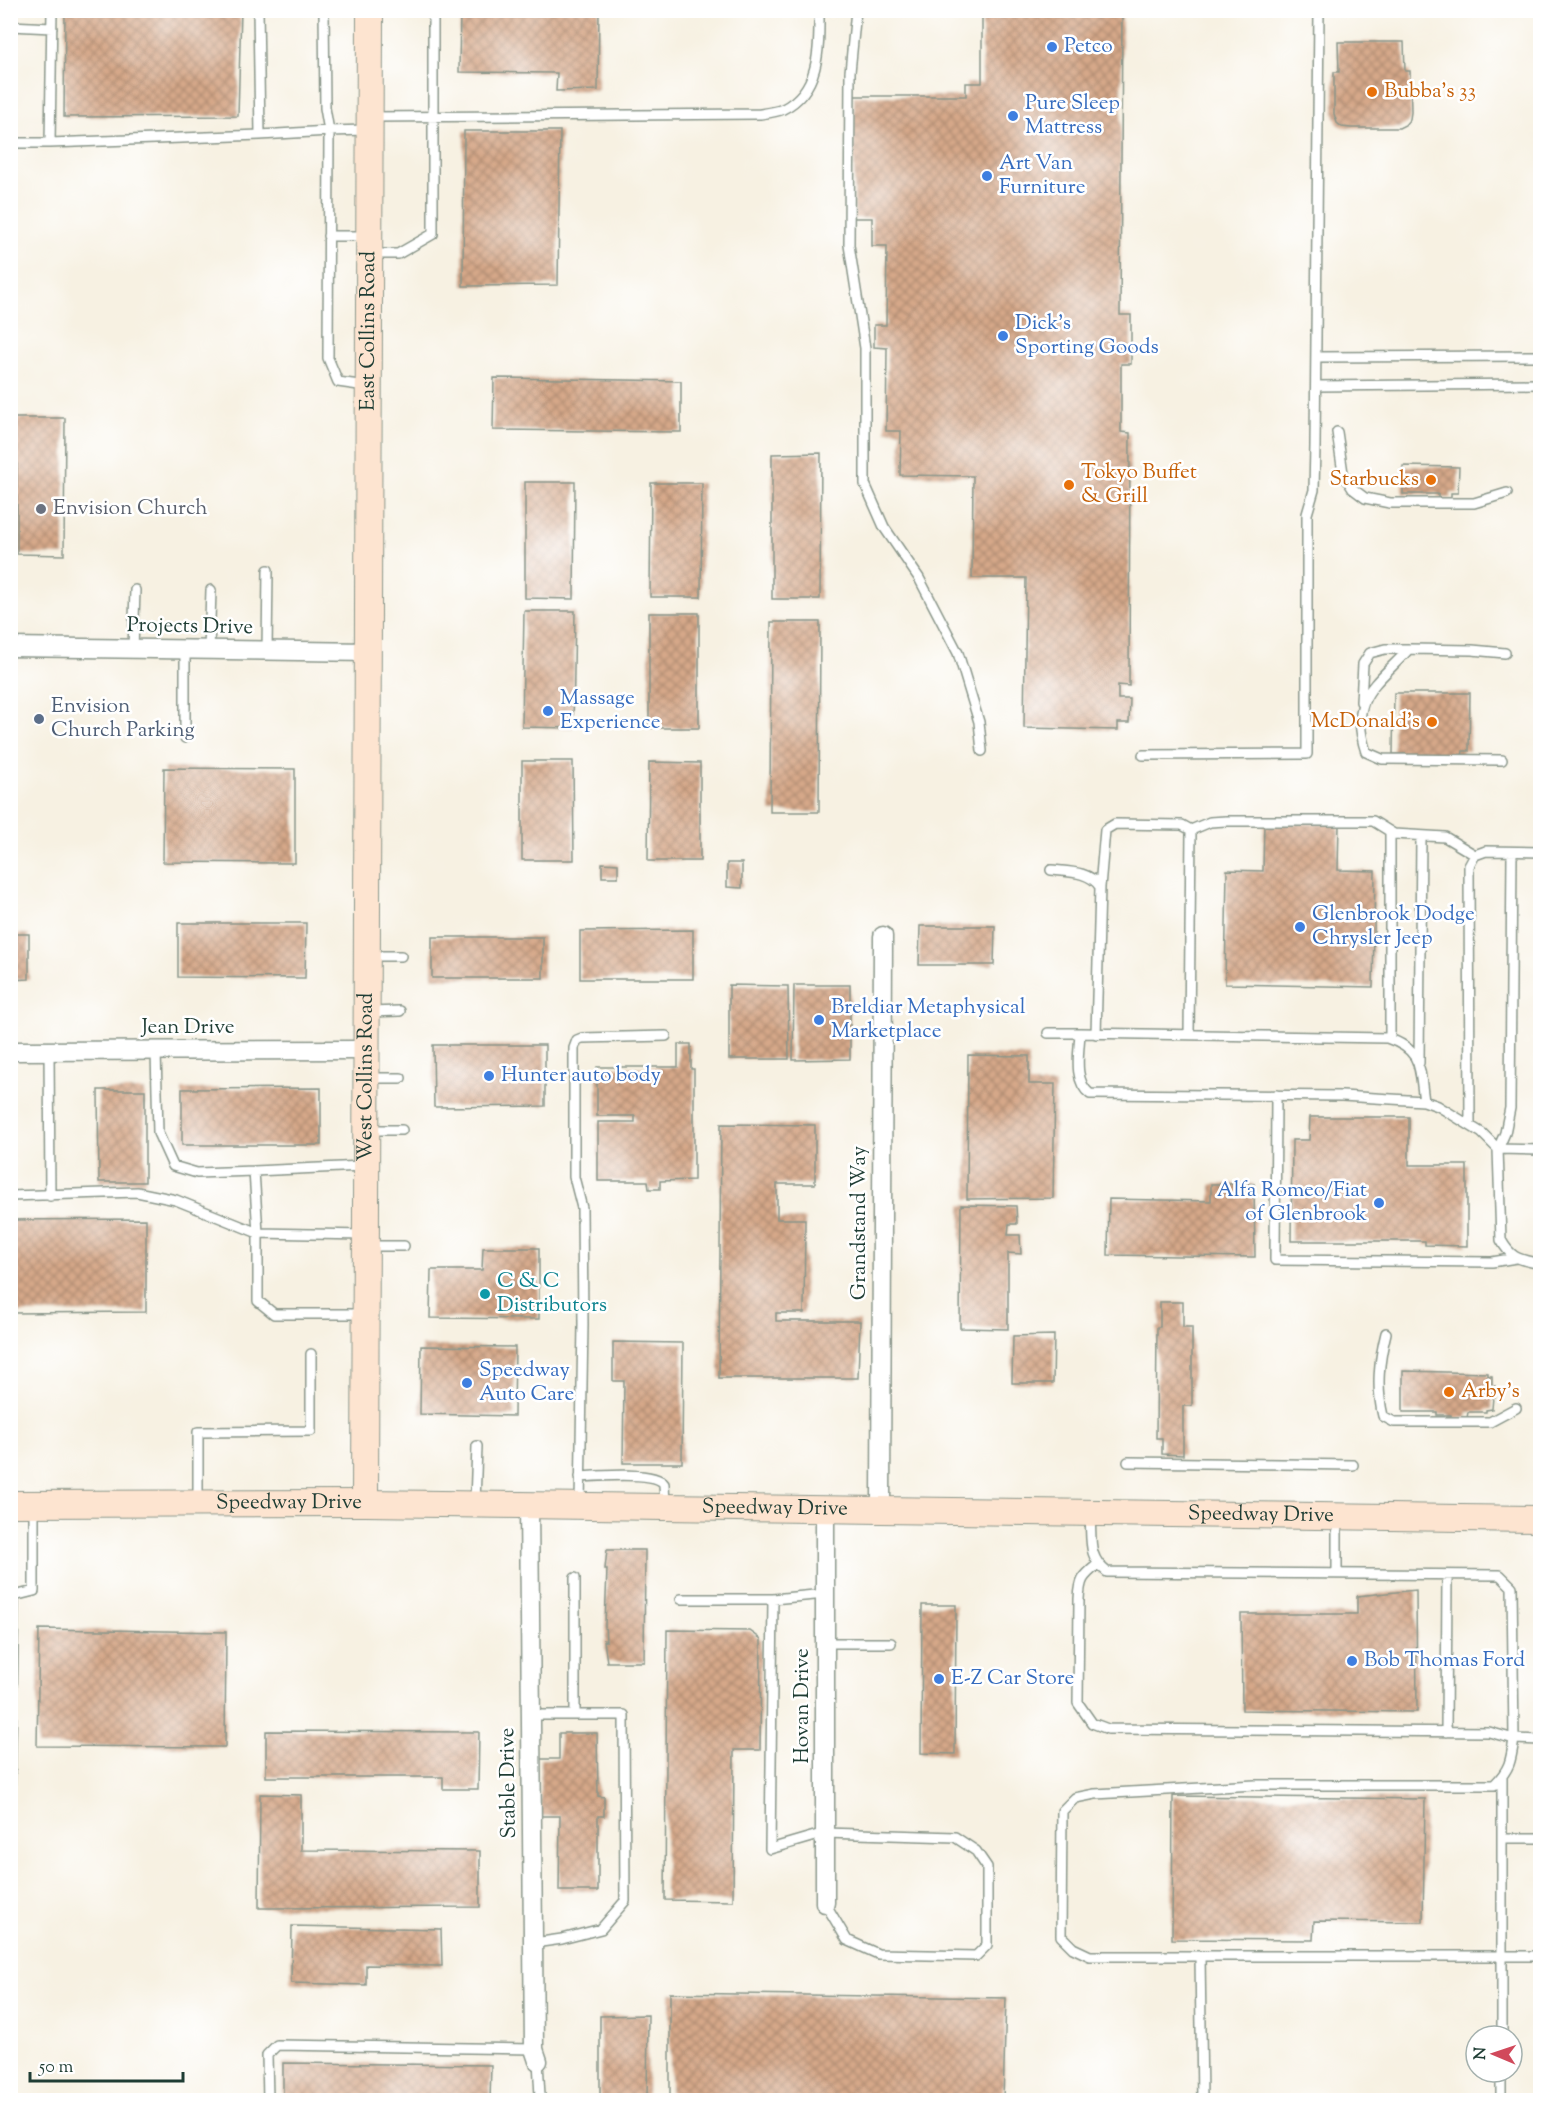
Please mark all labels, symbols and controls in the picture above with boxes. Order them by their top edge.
place label: Petco [1064,32,1113,62]
marker: Petco [1045,40,1059,54]
place label: Bubba's 33 [1384,77,1476,107]
marker: Bubba's 33 [1365,85,1379,99]
place label: Pure Sleep Mattress [1025,89,1120,143]
marker: Pure Sleep Mattress [1006,109,1020,123]
place label: Art Van Furniture [999,149,1086,203]
marker: Art Van Furniture [980,169,994,183]
street label: East Collins Road [354,251,384,411]
place label: Dick's Sporting Goods [1015,309,1159,363]
marker: Dick's Sporting Goods [996,329,1010,343]
place label: Tokyo Buffet & Grill [1081,458,1197,512]
place label: Starbucks [1330,465,1419,495]
marker: Starbucks [1424,473,1438,487]
marker: Tokyo Buffet & Grill [1062,478,1076,492]
place label: Envision Church [53,494,208,524]
marker: Envision Church [34,502,48,516]
street label: Projects Drive [127,611,253,643]
place label: Massage Experience [560,684,660,738]
place label: Envision Church Parking [51,692,195,746]
marker: Massage Experience [541,704,555,718]
place label: McDonald's [1311,707,1420,737]
marker: Envision Church Parking [32,712,46,726]
marker: McDonald's [1425,715,1439,729]
place label: Glenbrook Dodge Chrysler Jeep [1312,900,1475,954]
marker: Glenbrook Dodge Chrysler Jeep [1293,920,1307,934]
street label: West Collins Road [351,992,382,1161]
place label: Breldiar Metaphysical Marketplace [831,993,1026,1047]
street label: Jean Drive [141,1013,234,1043]
marker: Breldiar Metaphysical Marketplace [812,1013,826,1027]
place label: Hunter auto body [501,1061,661,1091]
marker: Hunter auto body [482,1069,496,1083]
street label: Grandstand Way [845,1145,875,1300]
place label: Alfa Romeo/Fiat of Glenbrook [1217,1176,1368,1230]
marker: Alfa Romeo/Fiat of Glenbrook [1372,1196,1386,1210]
place label: C & C Distributors [497,1267,607,1321]
marker: C & C Distributors [478,1287,492,1301]
place label: Speedway Auto Care [479,1356,574,1410]
marker: Speedway Auto Care [460,1376,474,1390]
place label: Arby's [1461,1377,1520,1407]
marker: Arby's [1442,1385,1456,1399]
street label: Speedway Drive [216,1488,362,1518]
street label: Speedway Drive [702,1493,848,1525]
street label: Speedway Drive [1188,1499,1334,1531]
place label: Bob Thomas Ford [1364,1646,1525,1676]
street label: Hovan Drive [788,1648,818,1764]
marker: Bob Thomas Ford [1345,1654,1359,1668]
place label: E-Z Car Store [951,1664,1074,1694]
marker: E-Z Car Store [932,1672,946,1686]
street label: Stable Drive [493,1727,525,1839]
north arrow [1464,2024,1524,2084]
scale bar [30,2045,183,2083]
text: N [1470,2047,1493,2060]
text: 50 m [38,2055,74,2081]

